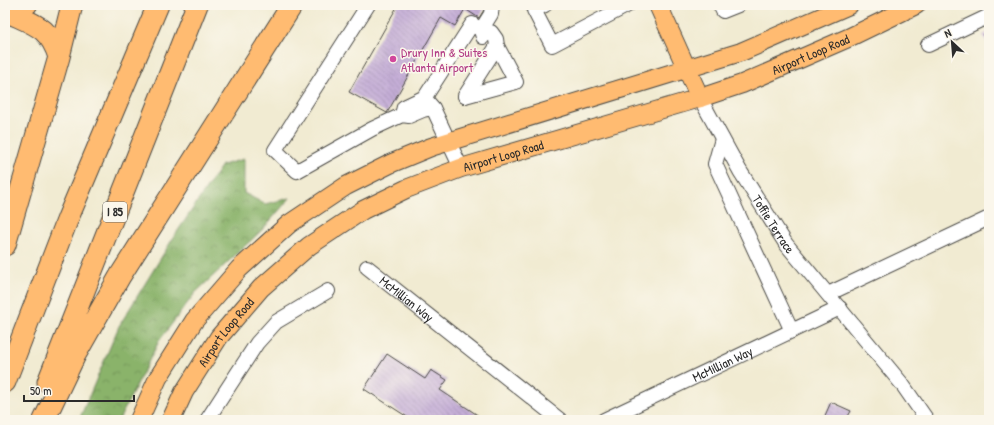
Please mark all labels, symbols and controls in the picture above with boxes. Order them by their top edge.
north arrow [932,22,972,62]
text: N [942,25,953,41]
street label: Airport Loop Road [769,30,852,79]
place label: Drury Inn & Suites Atlanta Airport [401,43,487,76]
marker: Drury Inn & Suites Atlanta Airport [388,54,398,64]
street label: Airport Loop Road [461,135,546,176]
street label: Toffie Terrace [748,191,799,257]
road number: I 85 [103,202,127,222]
street label: McMillian Way [376,272,438,326]
street label: Airport Loop Road [193,294,258,370]
street label: McMillian Way [689,342,756,386]
scale bar [24,377,134,403]
text: 50 m [30,382,51,399]

